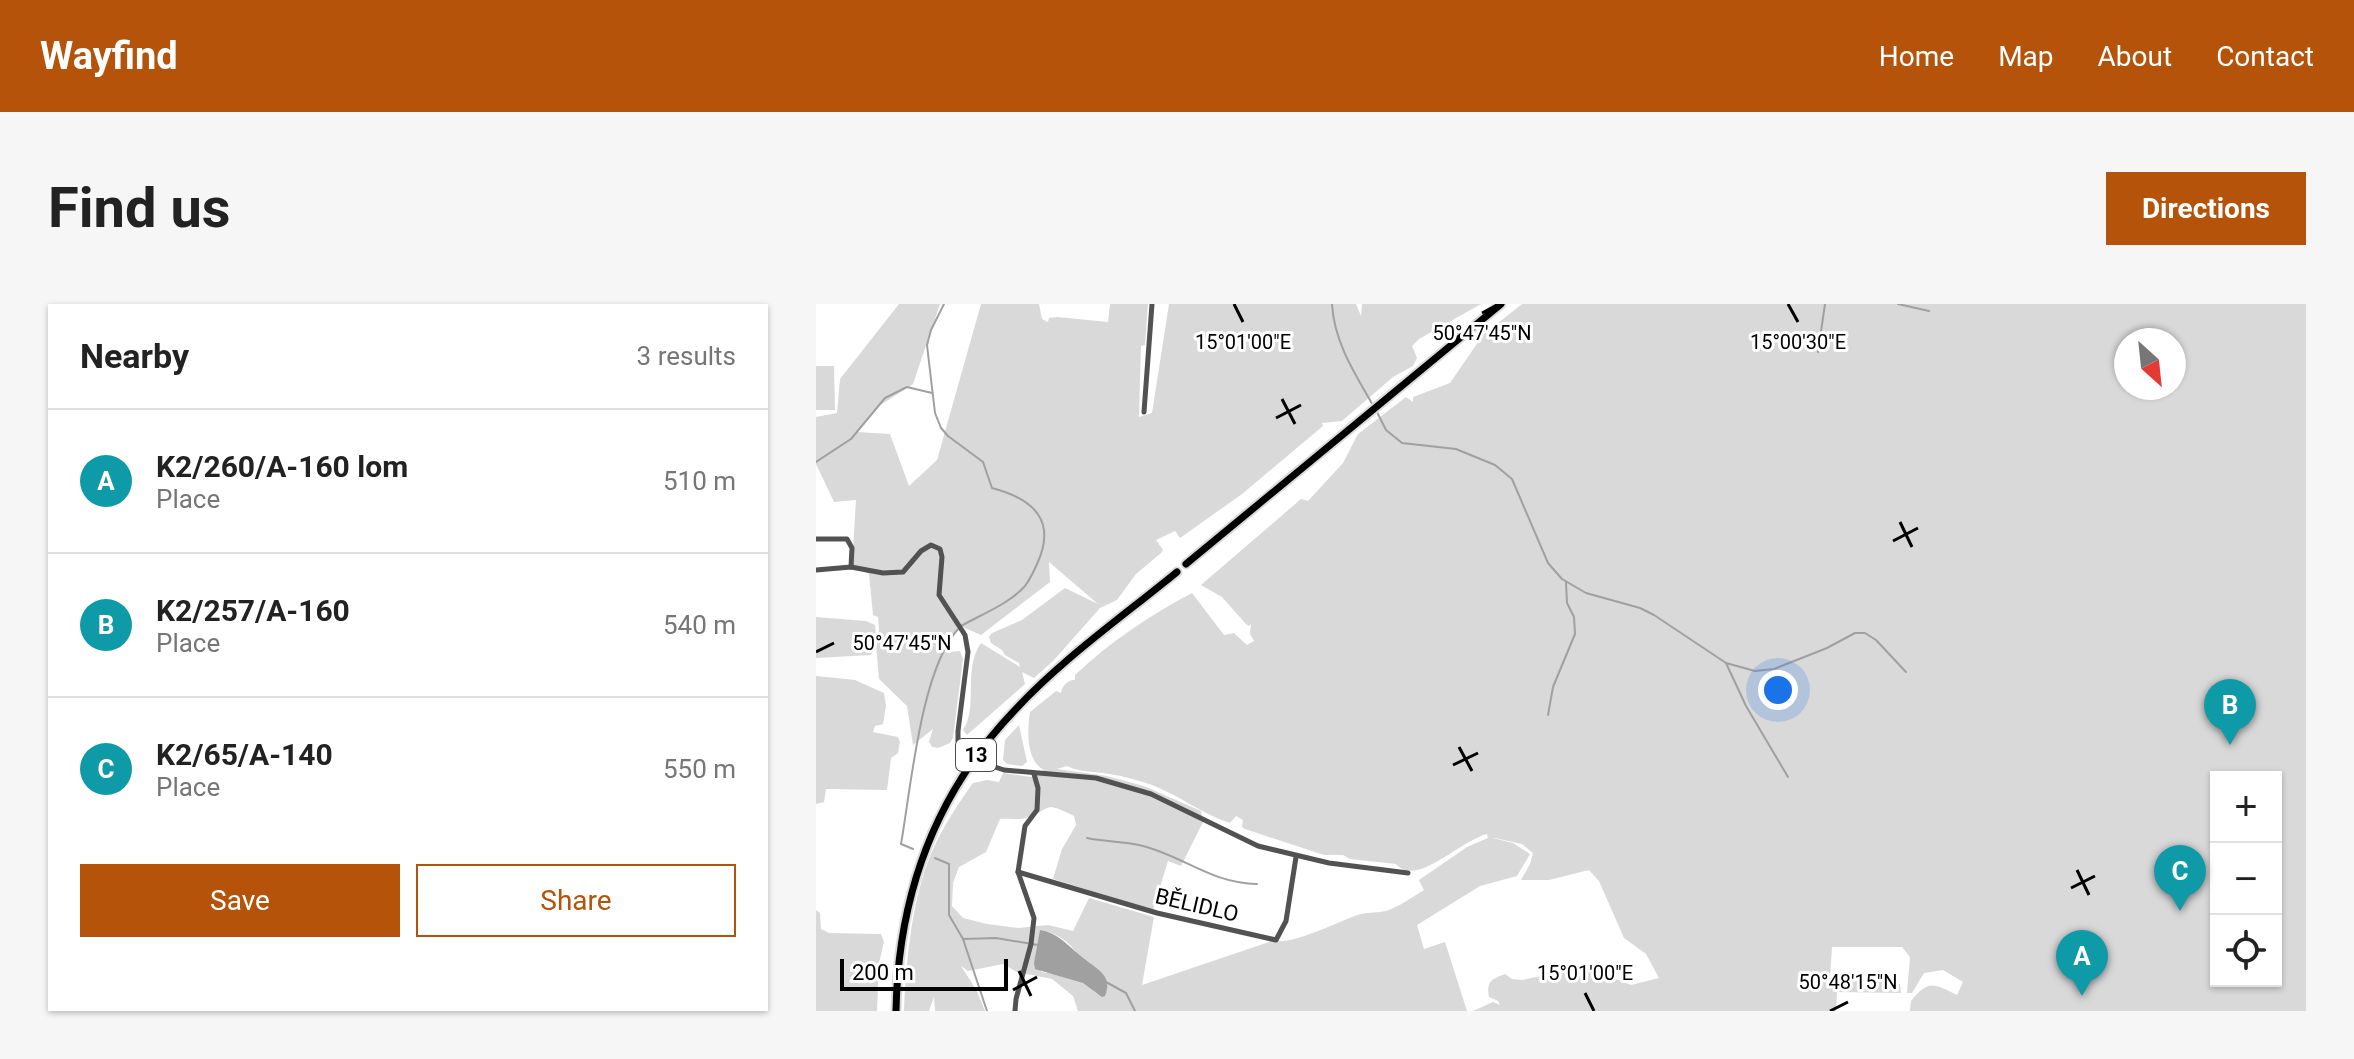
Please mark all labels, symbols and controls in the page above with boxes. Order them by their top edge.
text: Wayfind [40,34,178,78]
text: Home [1879,40,1954,73]
text: Map [1998,40,2054,73]
text: About [2098,40,2172,73]
text: Contact [2216,40,2314,73]
button: Directions [2106,172,2306,245]
text: Find us [48,175,231,241]
text: 50°47'45"N [1432,321,1532,345]
north arrow [2114,328,2186,400]
text: 15°01'00"E [1195,330,1291,354]
text: 15°00'30"E [1750,330,1846,354]
text: Nearby [80,336,189,376]
text: 3 results [637,341,736,371]
text: K2/260/A-160 lom [156,449,408,484]
text: A [97,466,115,496]
text: 510 m [663,466,736,496]
text: Place [156,484,220,514]
text: K2/257/A-160 [156,593,350,628]
text: B [98,610,114,640]
text: 540 m [663,610,736,640]
text: Place [156,628,220,658]
text: 50°47'45"N [852,631,952,655]
your location [1758,670,1798,710]
pin: B [2204,679,2256,745]
text: K2/65/A-140 [156,737,333,772]
road number: 13 [956,739,996,771]
text: C [97,754,115,784]
text: 550 m [663,754,736,784]
map controls [2210,771,2282,987]
button: + [2210,771,2282,843]
text: Place [156,772,220,802]
button: − [2210,843,2282,915]
pin: C [2154,845,2206,911]
button: Save [80,864,400,937]
button: Share [416,864,736,937]
street label: BĚLIDLO [1153,883,1241,927]
button: locate [2210,915,2282,987]
pin: A [2056,930,2108,996]
scale bar [840,955,1008,991]
text: 200 m [852,960,914,985]
text: 15°01'00"E [1537,961,1633,985]
text: 50°48'15"N [1798,970,1898,994]

